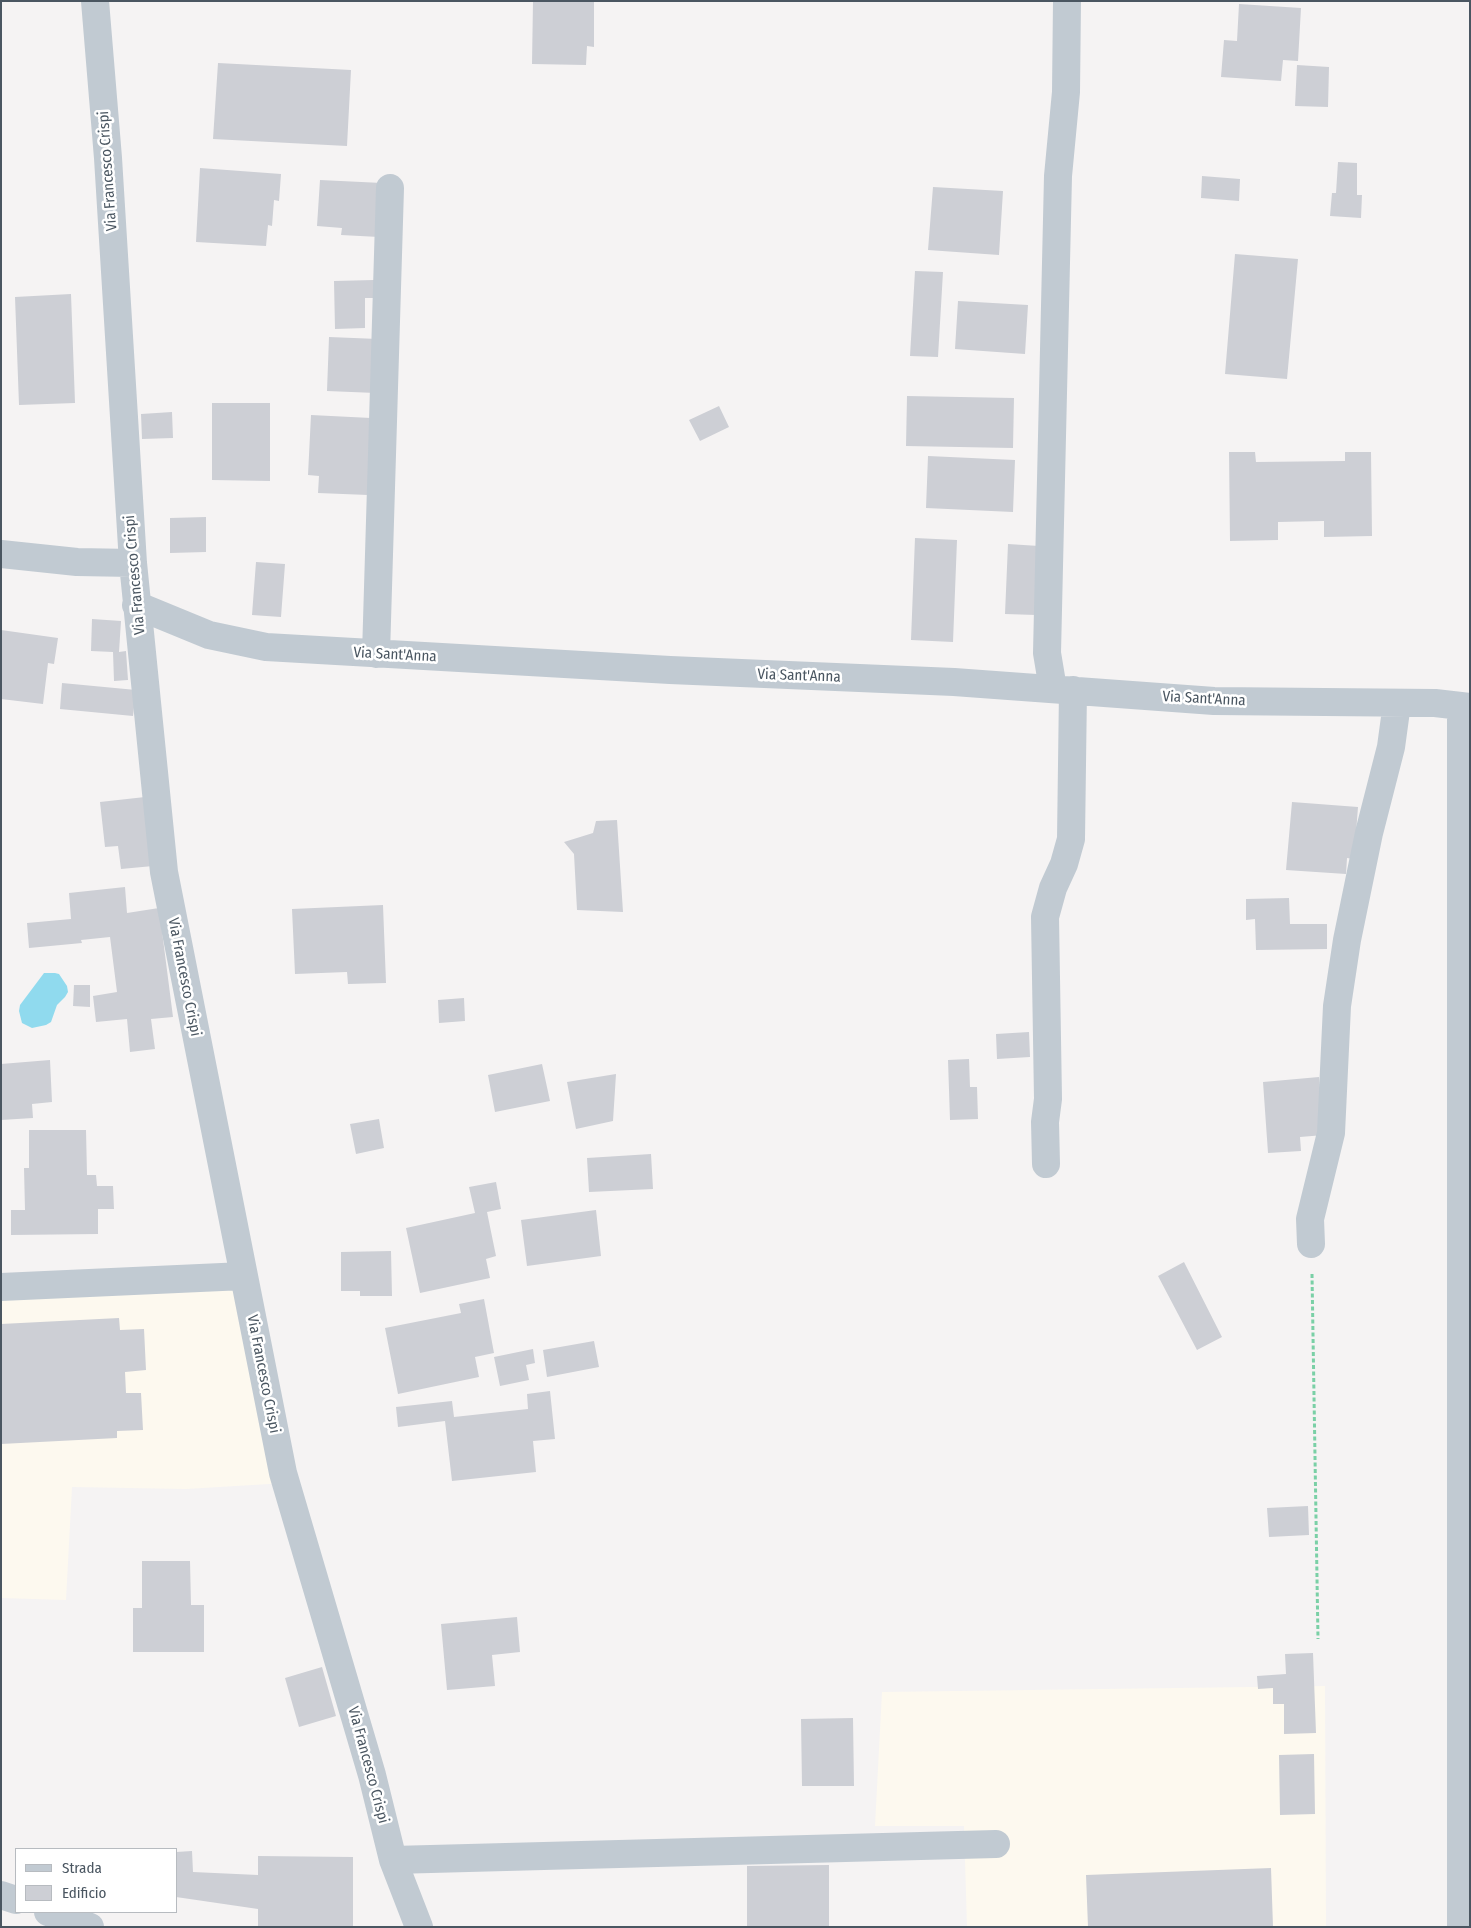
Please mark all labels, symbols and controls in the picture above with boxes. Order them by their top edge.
street label: Via Francesco Crispi [95,110,121,232]
street label: Via Francesco Crispi [121,514,149,636]
street label: Via Sant'Anna [353,644,437,666]
street label: Via Sant'Anna [757,666,841,686]
street label: Via Sant'Anna [1162,688,1246,710]
street label: Via Francesco Crispi [164,916,204,1038]
street label: Via Francesco Crispi [243,1313,283,1435]
street label: Via Francesco Crispi [344,1705,392,1825]
legend [15,1848,178,1913]
text: Strada [62,1859,102,1877]
text: Edificio [62,1884,107,1902]

